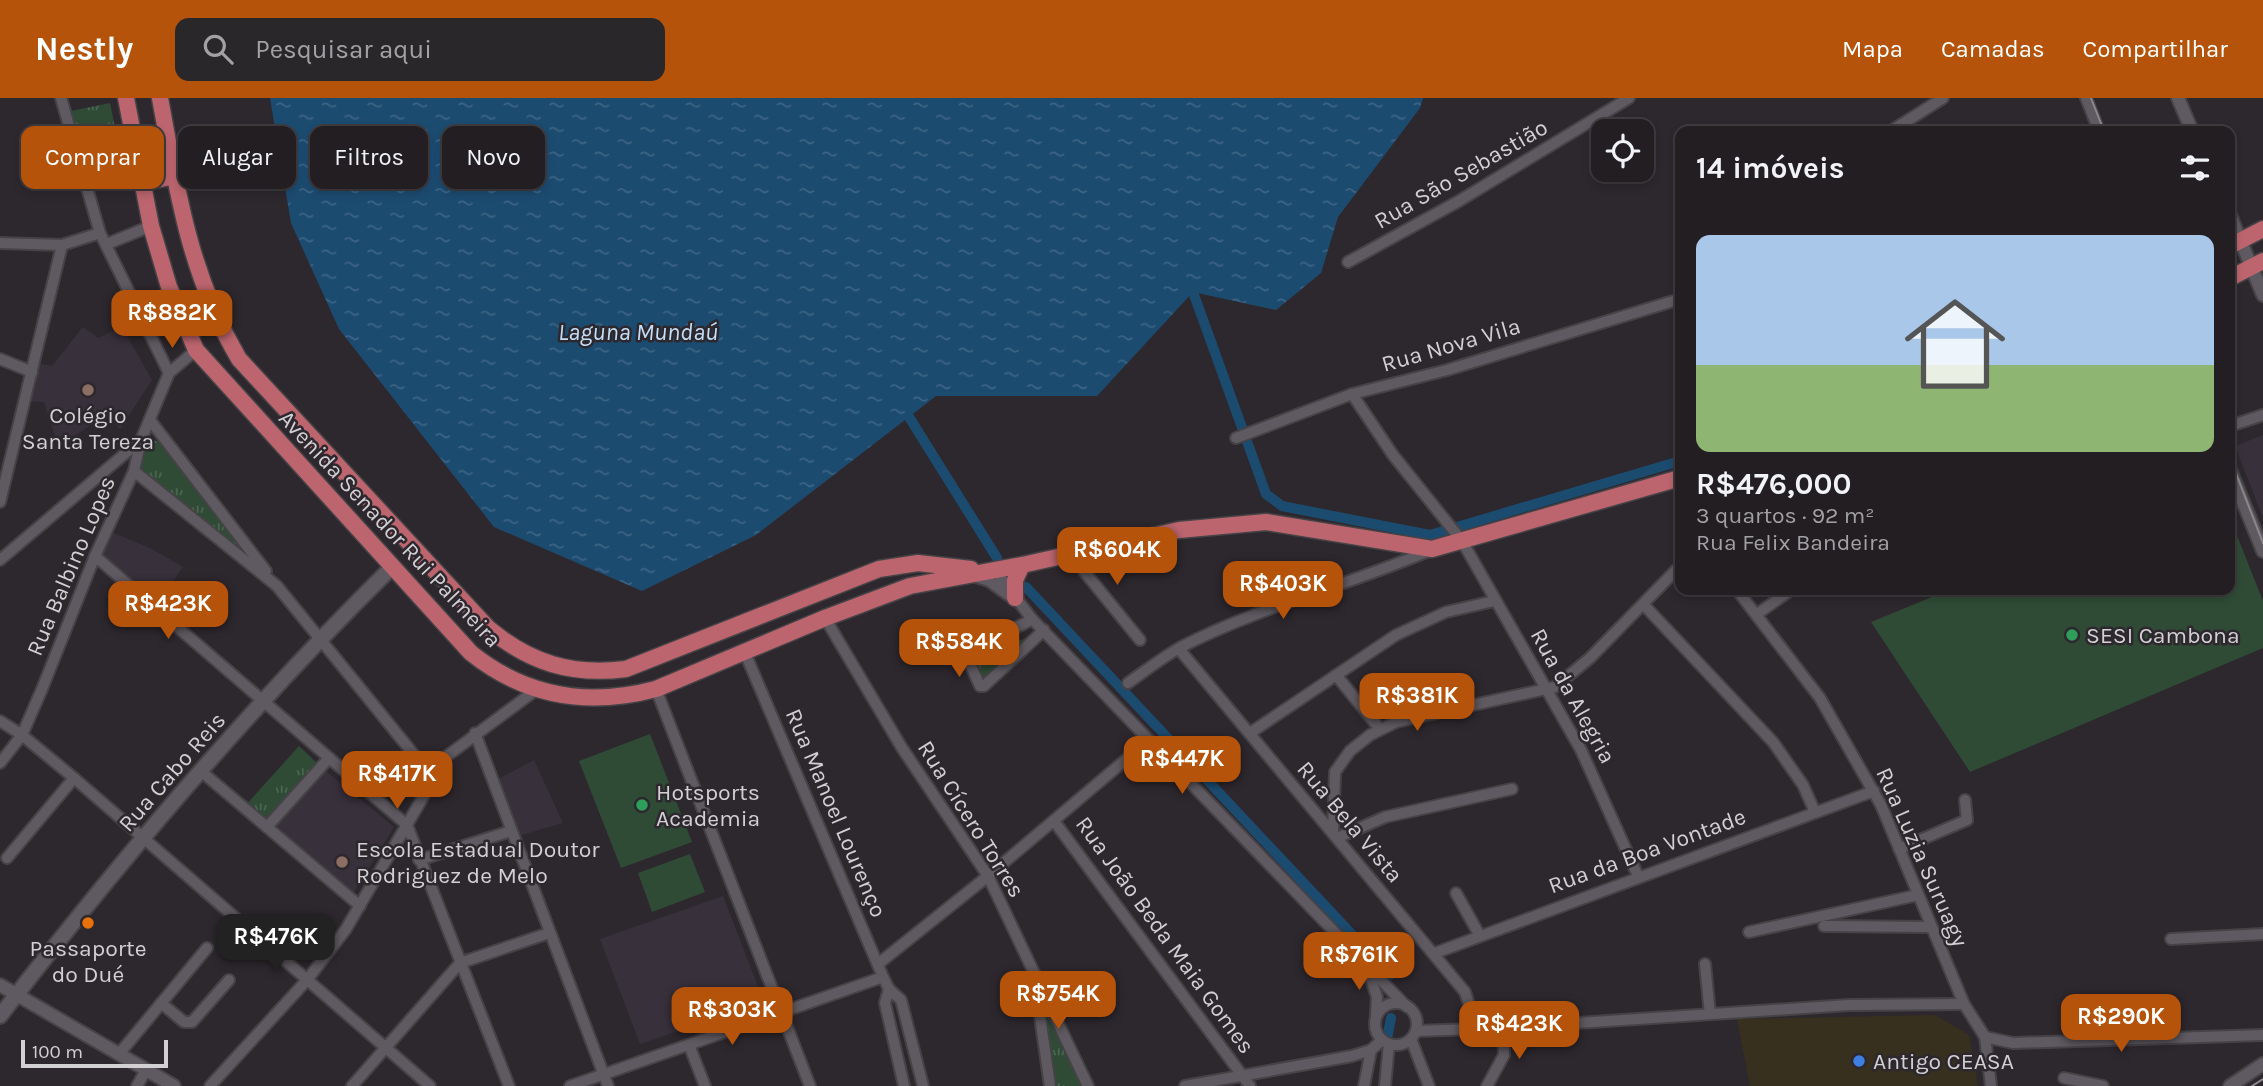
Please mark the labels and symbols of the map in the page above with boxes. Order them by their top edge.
street label: Rua São Sebastião [1370,113,1552,235]
pin: R$882K [115,290,229,350]
street label: Rua Nova Vila [1379,312,1523,378]
water label: Laguna Mundaú [558,318,718,346]
marker: Colégio Santa Tereza [80,382,96,398]
place label: Colégio Santa Tereza [22,402,154,455]
street label: Avenida Senador Rui Palmeira [273,405,507,653]
street label: Rua Balbino Lopes [21,472,121,660]
pin: R$604K [1060,528,1174,587]
pin: R$403K [1226,561,1340,621]
pin: R$423K [111,582,225,641]
pin: R$584K [902,620,1016,679]
place label: SESI Cambona [2086,622,2240,649]
street label: Rua da Alegria [1525,624,1621,768]
marker: SESI Cambona [2064,627,2080,643]
pin: R$381K [1360,674,1474,733]
street label: Rua Manoel Lourenço [780,705,892,921]
street label: Rua Cabo Reis [113,707,231,837]
street label: Rua Cícero Torres [912,736,1030,902]
pin: R$447K [1125,736,1239,796]
pin: R$417K [340,752,454,811]
street label: Rua Bela Vista [1291,756,1409,888]
street label: Rua Luzia Suruagy [1870,763,1974,951]
place label: Hotsports Academia [656,779,760,832]
marker: Hotsports Academia [634,797,650,813]
street label: Rua da Boa Vontade [1545,803,1749,899]
street label: Rua João Beda Maia Gomes [1070,811,1260,1059]
place label: Escola Estadual Doutor Rodriguez de Melo [356,836,600,889]
marker: Escola Estadual Doutor Rodriguez de Melo [334,854,350,870]
pin: R$476K [219,914,333,974]
marker: Passaporte do Dué [80,915,96,931]
pin: R$761K [1302,932,1416,992]
place label: Passaporte do Dué [29,935,147,988]
pin: R$754K [1001,972,1115,1031]
pin: R$303K [675,988,789,1047]
pin: R$290K [2064,995,2178,1054]
pin: R$423K [1462,1002,1576,1061]
scale bar [21,1037,168,1069]
place label: Antigo CEASA [1873,1048,2014,1075]
marker: Antigo CEASA [1851,1053,1867,1069]

